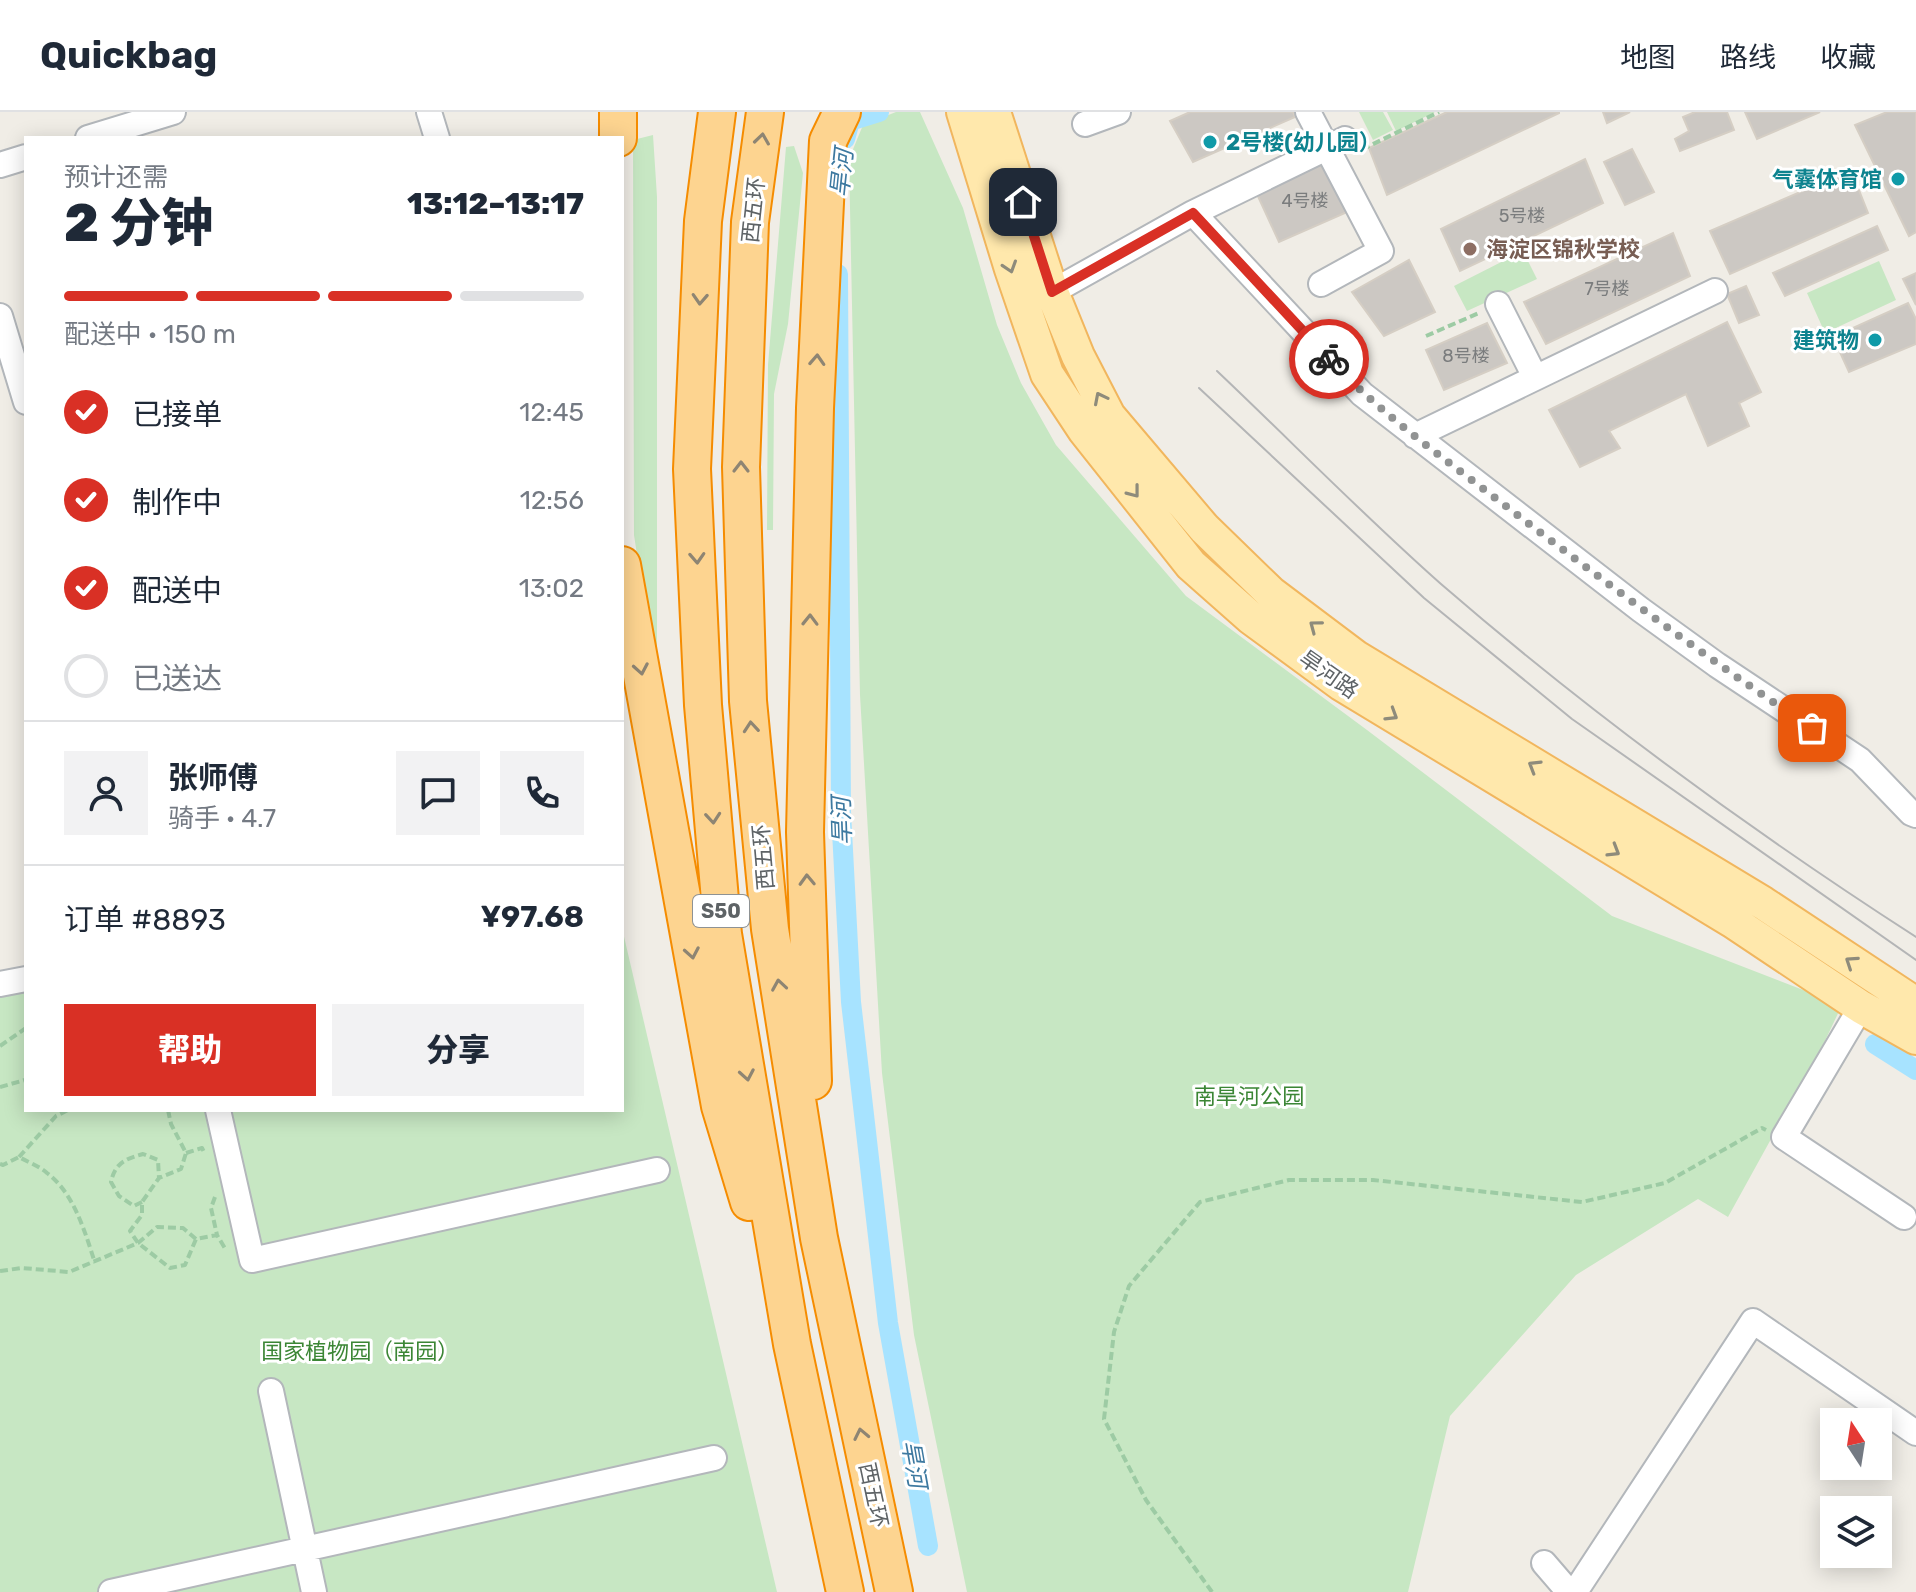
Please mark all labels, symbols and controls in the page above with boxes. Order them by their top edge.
text: Quickbag [40,32,217,78]
text: 地图 [1620,41,1676,74]
text: 路线 [1720,41,1776,74]
text: 收藏 [1820,41,1876,74]
place label: 2号楼(幼儿园） [1226,129,1381,156]
one-way arrow [753,132,770,145]
marker: 2号楼(幼儿园） [1201,133,1219,151]
water label: 旱河 [826,144,859,198]
text: 预计还需 [64,162,168,193]
place label: 气囊体育馆 [1772,166,1882,193]
pin [989,168,1057,236]
marker: 气囊体育馆 [1889,170,1907,188]
street label: 西五环 [737,176,770,244]
icon: home [1001,180,1045,224]
text: 13:12–13:17 [407,186,584,222]
house number: 4号楼 [1281,190,1329,212]
text: 2 分钟 [64,192,214,254]
house number: 5号楼 [1499,205,1545,227]
place label: 海淀区锦秋学校 [1486,236,1640,263]
marker: 海淀区锦秋学校 [1461,240,1479,258]
one-way arrow [1001,259,1017,273]
house number: 7号楼 [1584,278,1630,300]
one-way arrow [692,293,709,306]
text: 配送中 · 150 m [64,319,236,350]
courier [1289,319,1369,399]
place label: 建筑物 [1793,327,1859,354]
marker: 建筑物 [1866,331,1884,349]
icon: bike [1307,337,1351,381]
house number: 8号楼 [1442,345,1490,367]
one-way arrow [809,353,826,366]
icon: check [64,390,108,434]
one-way arrow [1094,391,1109,406]
text: 已接单 [132,397,222,433]
text: 12:45 [519,397,584,428]
one-way arrow [732,460,750,473]
icon: check [64,478,108,522]
one-way arrow [1124,483,1138,498]
text: 制作中 [132,485,222,521]
text: 12:56 [520,485,584,516]
one-way arrow [688,552,705,565]
icon: check [64,566,108,610]
text: 配送中 [132,573,222,609]
text: 13:02 [519,573,584,604]
one-way arrow [801,613,819,626]
one-way arrow [1309,622,1324,636]
street label: 旱河路 [1294,644,1363,704]
text: 已送达 [132,661,222,697]
one-way arrow [631,662,648,676]
pin [1778,694,1846,762]
one-way arrow [1383,706,1398,721]
icon: bag [1790,706,1834,750]
one-way arrow [742,720,759,733]
button: person [64,751,148,835]
button: chat [396,751,480,835]
button: phone [500,751,584,835]
text: 张师傅 [168,760,258,796]
one-way arrow [1528,760,1543,776]
water label: 旱河 [827,793,857,845]
text: 骑手 · 4.7 [168,803,276,834]
one-way arrow [704,812,721,825]
street label: 西五环 [747,823,780,891]
one-way arrow [1605,841,1620,856]
one-way arrow [798,873,815,886]
road number: S50 [693,895,749,927]
text: ¥97.68 [480,899,584,935]
text: 订单 #8893 [64,902,226,938]
one-way arrow [683,946,700,959]
one-way arrow [1845,956,1859,971]
one-way arrow [771,978,788,992]
button: 帮助 [64,1004,316,1096]
button: 分享 [332,1004,584,1096]
one-way arrow [737,1069,754,1082]
park label: 南旱河公园 [1194,1083,1304,1110]
park label: 国家植物园（南园） [261,1338,459,1365]
north arrow [1820,1408,1892,1480]
map controls [1820,1408,1892,1568]
one-way arrow [853,1427,870,1440]
water label: 旱河 [896,1438,933,1494]
street label: 西五环 [853,1460,894,1530]
button: layers [1820,1496,1892,1568]

